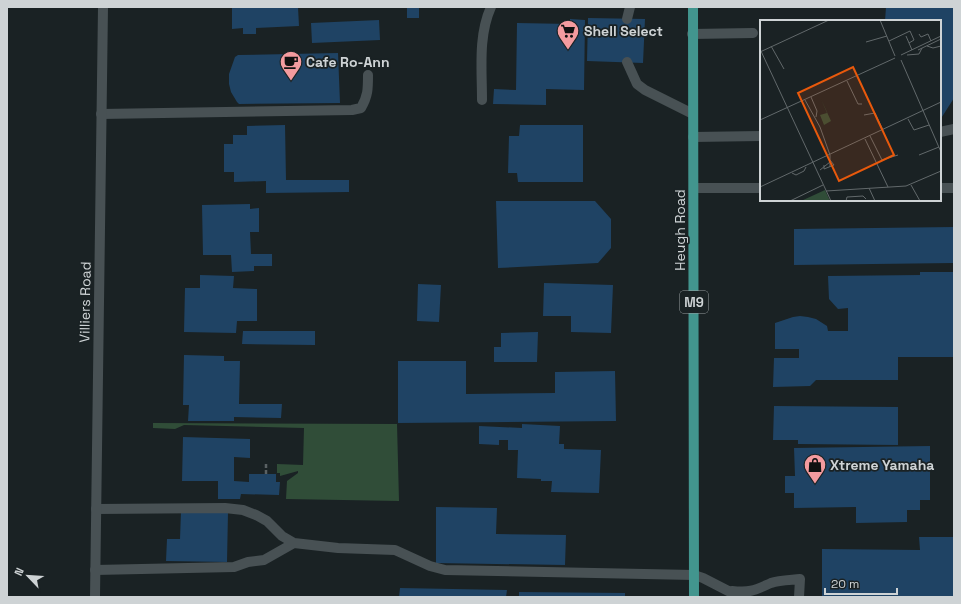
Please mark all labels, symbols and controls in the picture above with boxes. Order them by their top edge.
supermarket icon: Shell Select [555,18,581,51]
inset map [760,20,941,201]
place label: Shell Select [584,22,663,40]
cafe icon: Cafe Ro-Ann [278,49,304,82]
place label: Cafe Ro-Ann [306,53,390,71]
street label: Heugh Road [671,189,689,271]
street label: Villiers Road [75,261,95,343]
road number: M9 [680,291,708,313]
shop icon: Xtreme Yamaha [802,452,828,485]
place label: Xtreme Yamaha [830,456,934,474]
north arrow [8,556,48,596]
text: N [11,565,27,578]
scale bar [825,570,897,596]
text: 20 m [831,576,859,592]

